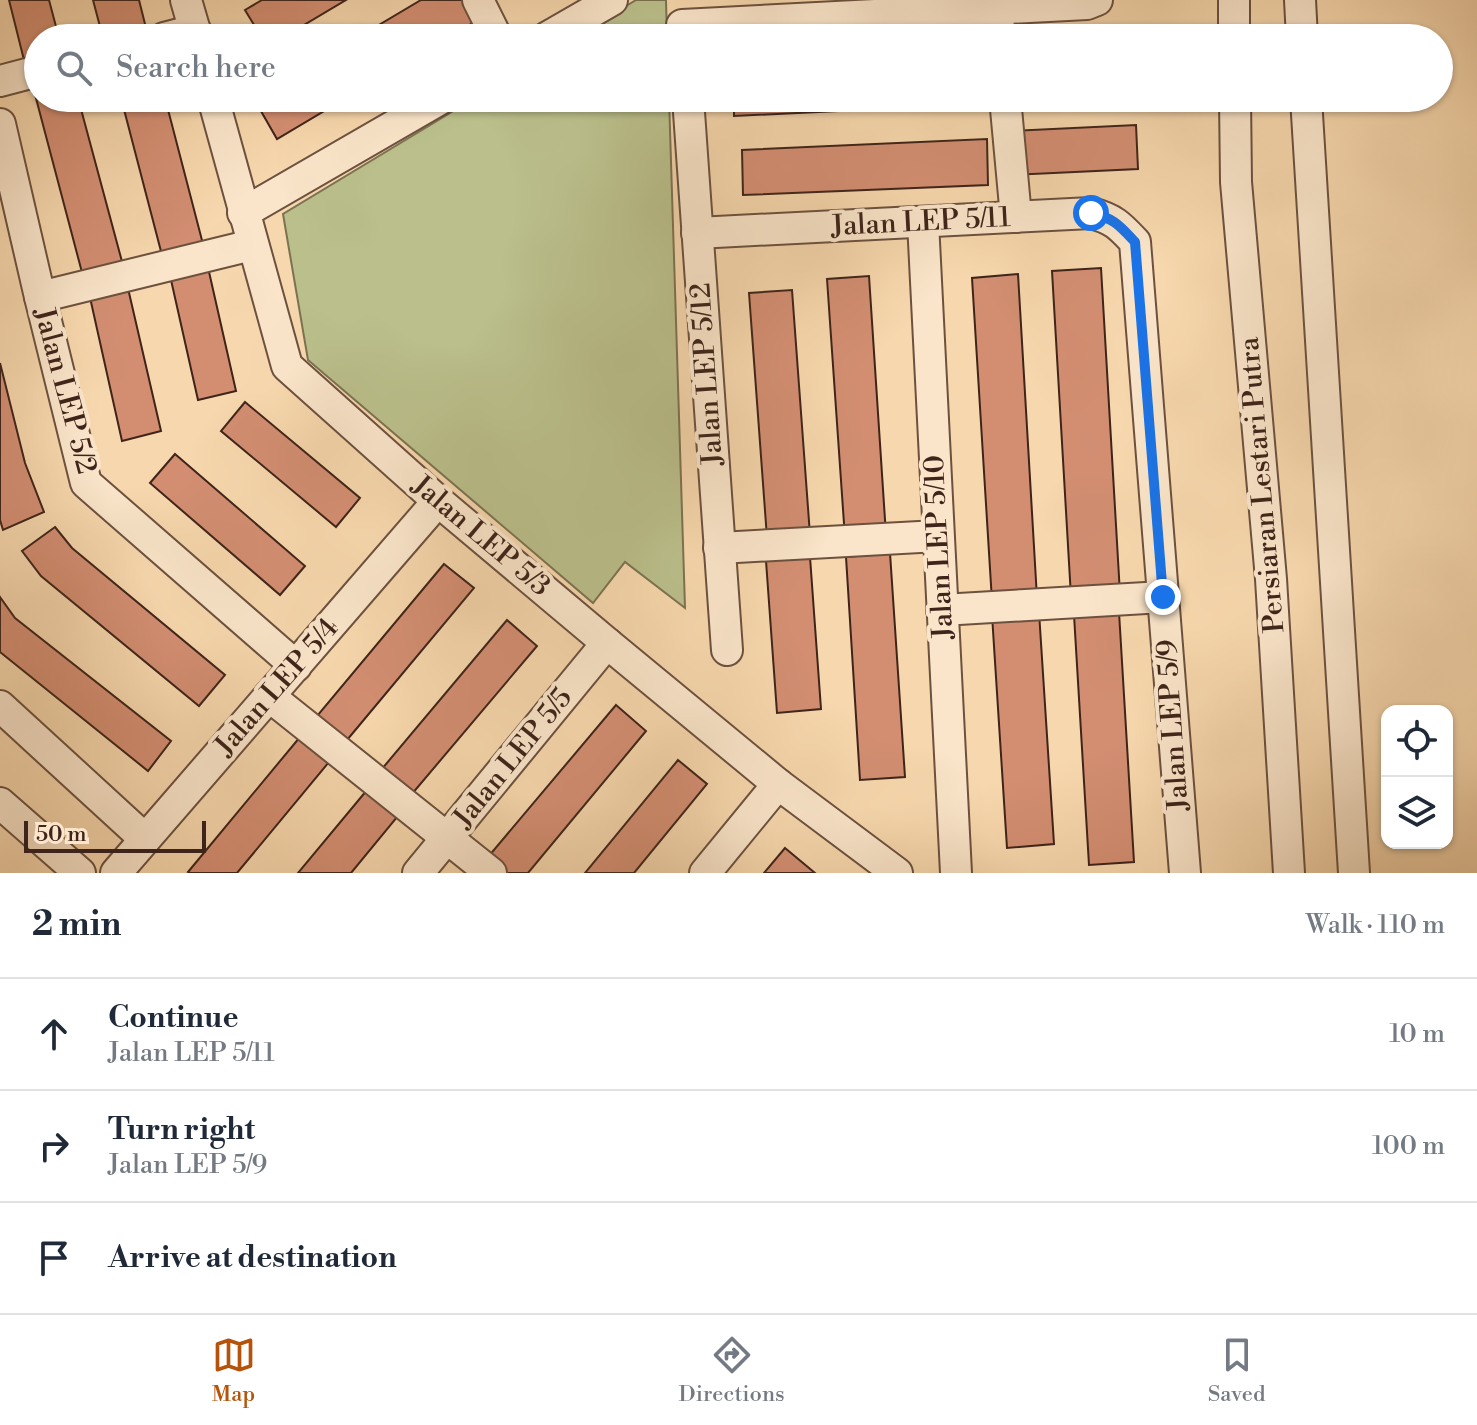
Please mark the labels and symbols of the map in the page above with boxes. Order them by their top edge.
route start [1073,195,1109,231]
street label: Jalan LEP 5/11 [829,200,1012,244]
street label: Jalan LEP 5/12 [683,281,731,468]
street label: Jalan LEP 5/2 [26,303,104,478]
street label: Persiaran Lestari Putra [1232,335,1292,634]
street label: Jalan LEP 5/10 [917,454,961,641]
street label: Jalan LEP 5/3 [404,467,557,604]
route end [1145,579,1181,615]
street label: Jalan LEP 5/4 [207,611,346,764]
street label: Jalan LEP 5/9 [1150,638,1197,813]
street label: Jalan LEP 5/5 [445,681,580,836]
scale bar [24,817,206,853]

